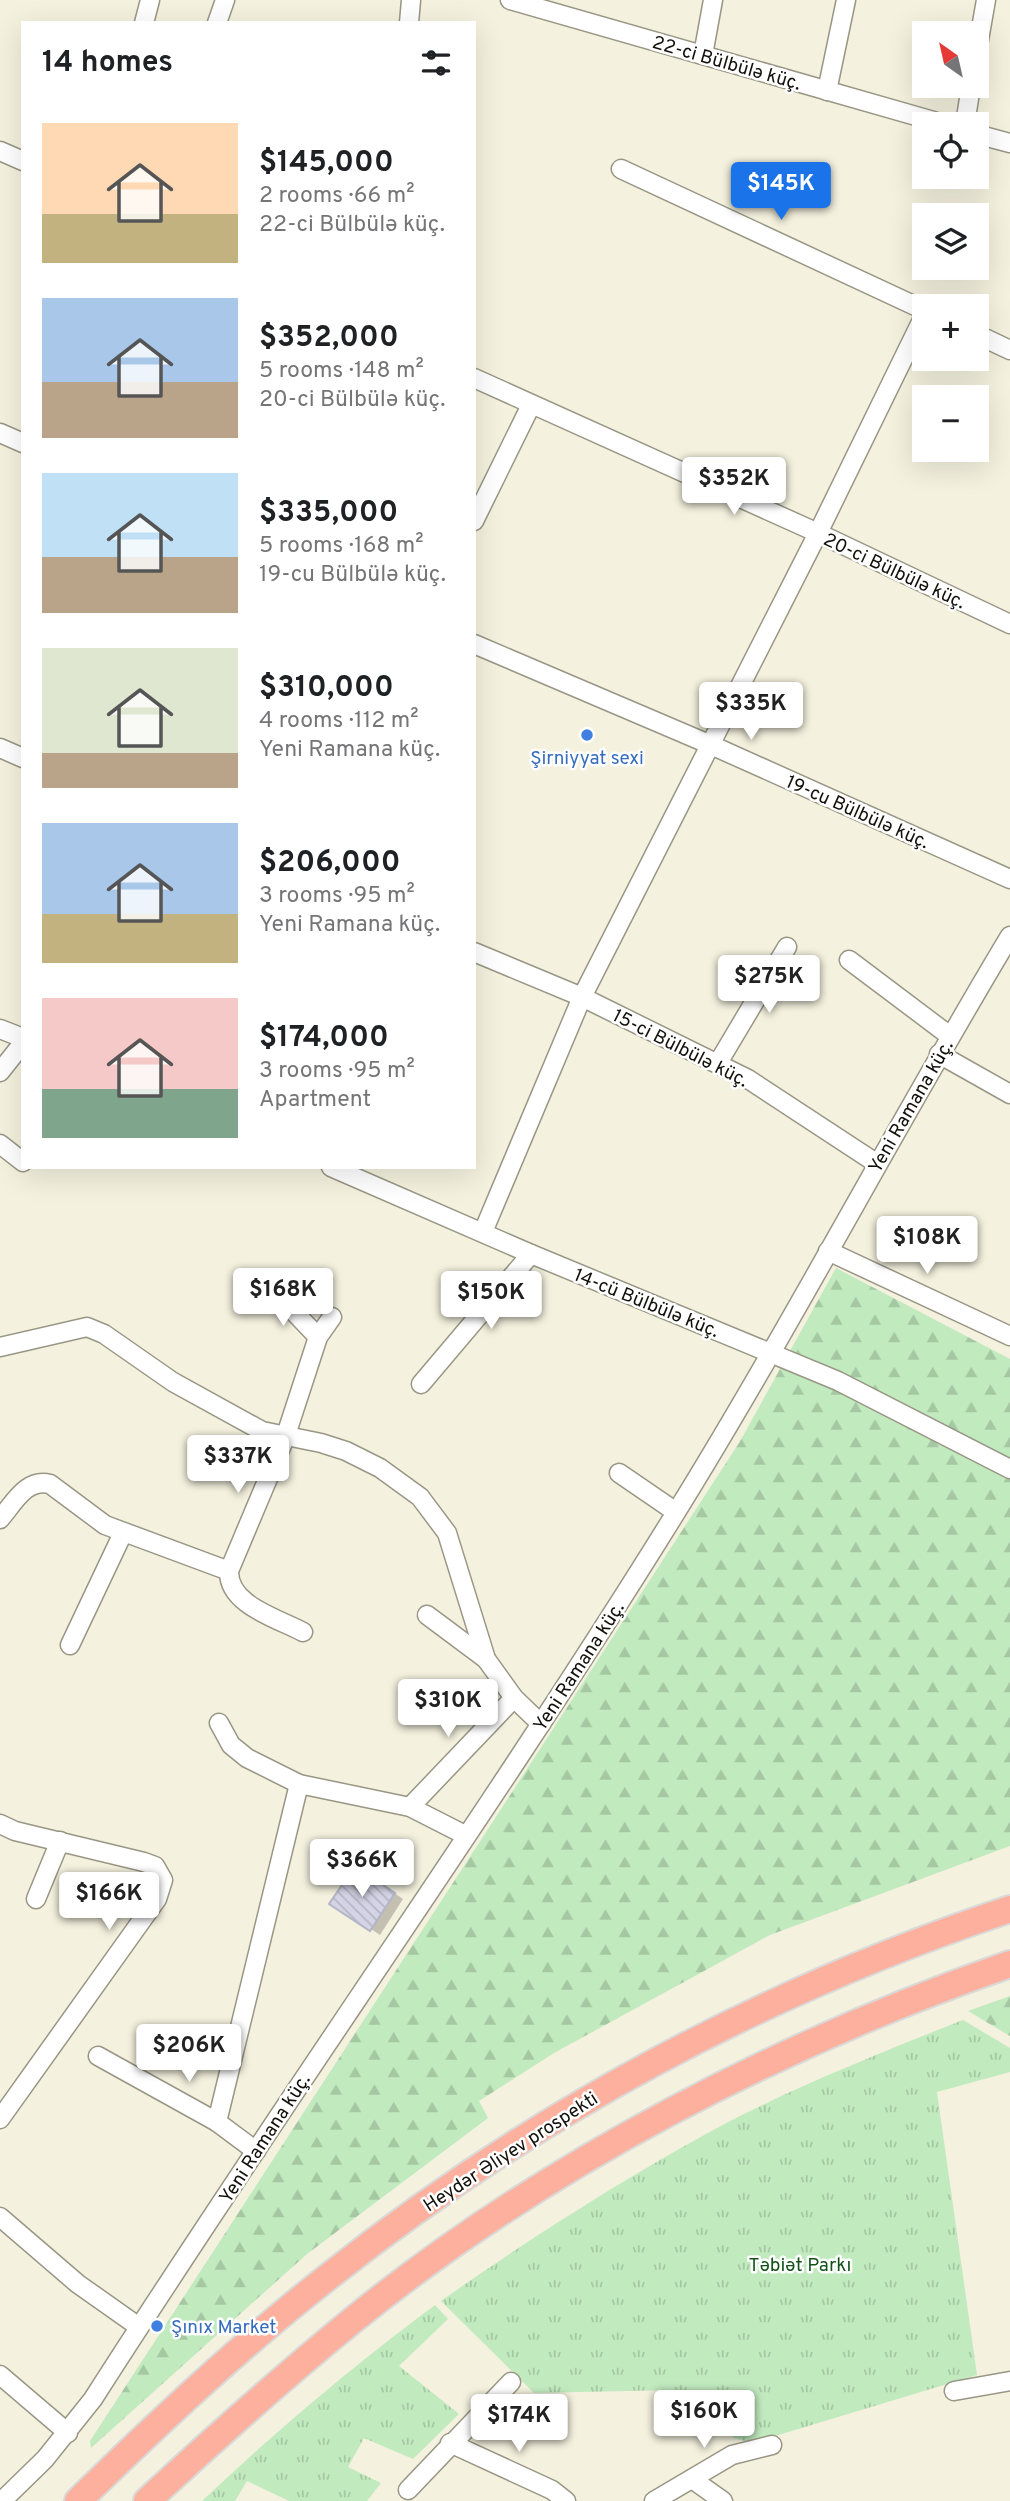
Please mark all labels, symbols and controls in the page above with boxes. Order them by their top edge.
north arrow [912,21,989,98]
map controls [912,21,989,462]
street label: 22-ci Bülbülə küç. [649,31,804,97]
icon: filters [417,44,455,82]
text: 14 homes [42,45,173,82]
button: locate [912,112,989,189]
text: $145,000 [259,145,394,182]
icon: home [98,151,182,235]
pin: $145K [732,162,830,222]
text: $145K [747,170,815,199]
text: 2 rooms · 66 m² [259,182,415,211]
button: layers [912,203,989,280]
text: 22-ci Bülbülə küç. [259,211,445,240]
button: + [912,294,989,371]
text: $352,000 [259,320,399,357]
icon: home [98,326,182,410]
text: 5 rooms · 148 m² [259,357,424,386]
button: − [912,385,989,462]
text: 20-ci Bülbülə küç. [259,386,446,415]
pin: $352K [685,458,783,517]
text: $352K [698,465,770,494]
text: $335,000 [259,495,398,532]
icon: home [98,501,182,585]
street label: 20-ci Bülbülə küç. [819,528,969,615]
text: 5 rooms · 168 m² [259,532,424,561]
text: 19-cu Bülbülə küç. [259,561,446,590]
text: $310,000 [259,670,394,707]
icon: home [98,676,182,760]
pin: $335K [702,682,800,742]
text: $335K [715,690,787,719]
text: 4 rooms · 112 m² [259,707,419,736]
marker: Şirniyyat sexi [579,727,595,743]
text: Yeni Ramana küç. [259,736,440,765]
place label: Şirniyyat sexi [530,747,644,771]
street label: 19-cu Bülbülə küç. [782,770,933,855]
text: $206,000 [259,845,400,882]
icon: home [98,851,182,935]
text: 3 rooms · 95 m² [259,882,415,911]
text: Yeni Ramana küç. [259,911,440,940]
pin: $275K [720,956,818,1015]
text: $275K [734,963,804,992]
street label: 15-ci Bülbülə küç. [608,1004,752,1093]
text: $174,000 [259,1020,389,1057]
icon: home [98,1026,182,1110]
street label: Yeni Ramana küç. [864,1036,960,1178]
text: 3 rooms · 95 m² [259,1057,415,1086]
text: Apartment [259,1086,371,1115]
pin: $108K [878,1216,976,1276]
text: $108K [893,1224,961,1253]
street label: 14-cü Bülbülə küç. [570,1264,722,1344]
pin: $168K [234,1268,332,1328]
pin: $150K [442,1272,540,1331]
text: $168K [249,1276,317,1305]
text: $150K [457,1279,525,1308]
pin: $337K [189,1436,287,1495]
text: $337K [203,1443,273,1472]
street label: Yeni Ramana küç. [529,1598,631,1736]
pin: $310K [399,1680,497,1739]
text: $310K [414,1687,482,1716]
pin: $366K [313,1840,411,1899]
text: $366K [326,1847,398,1876]
pin: $166K [60,1872,158,1932]
text: $166K [75,1880,143,1909]
pin: $206K [140,2024,238,2084]
text: $206K [152,2032,226,2061]
street label: Yeni Ramana küç. [215,2070,317,2208]
street label: Heydər Əliyev prospekti [419,2087,603,2218]
park label: Təbiət Parkı [749,2254,851,2278]
place label: Şınıx Market [171,2316,277,2340]
marker: Şınıx Market [149,2318,165,2334]
pin: $160K [655,2390,753,2450]
pin: $174K [470,2394,568,2454]
text: $160K [670,2398,738,2427]
text: $174K [487,2402,551,2431]

